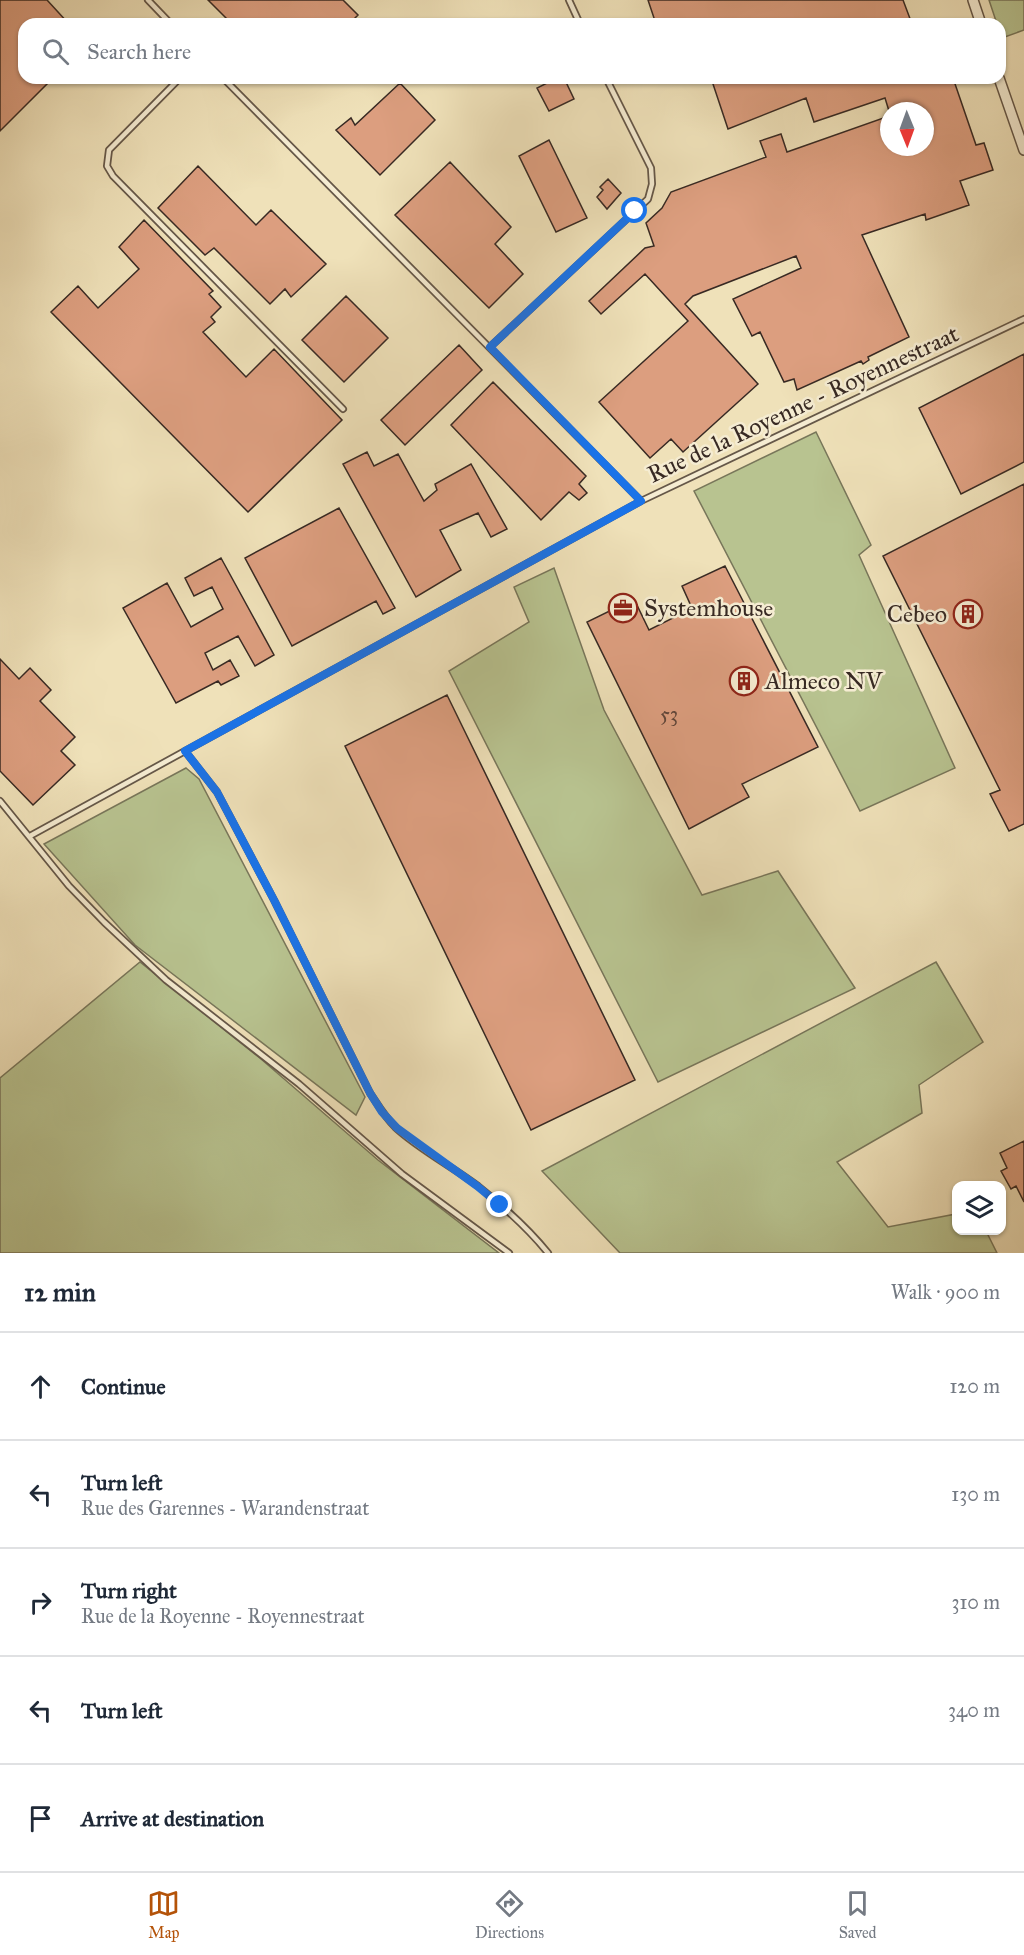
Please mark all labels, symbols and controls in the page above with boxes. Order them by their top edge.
search box [18,18,1006,84]
icon: search [39,35,72,68]
text: Search here [87,38,191,65]
north arrow [880,102,934,156]
route start [621,197,647,223]
street label: Rue de la Royenne - Royennestraat [642,318,964,489]
office icon: Systemhouse [607,592,639,624]
place label: Systemhouse [644,593,773,623]
building icon: Cebeo [952,598,984,630]
place label: Cebeo [887,599,947,629]
building icon: Almeco NV [728,665,760,697]
place label: Almeco NV [764,666,884,696]
house number: 53 [660,701,678,727]
map controls [952,1181,1006,1235]
button: layers [952,1181,1006,1235]
route end [486,1191,512,1217]
text: 12 min [24,1276,96,1308]
text: Walk · 900 m [891,1280,1000,1304]
icon: ahead [24,1370,57,1403]
text: Continue [81,1373,166,1400]
text: 120 m [949,1374,1000,1398]
text: Turn left [81,1469,163,1496]
icon: left [24,1478,57,1511]
text: 130 m [951,1482,1000,1506]
text: Rue des Garennes - Warandenstraat [81,1496,369,1520]
text: Turn right [81,1577,177,1604]
icon: right [24,1586,57,1619]
text: 310 m [951,1590,1000,1614]
text: Rue de la Royenne - Royennestraat [81,1604,365,1628]
icon: left [24,1694,57,1727]
text: Turn left [81,1697,163,1724]
text: 340 m [948,1698,1000,1722]
icon: arrive [24,1802,57,1835]
text: Arrive at destination [81,1805,264,1832]
tab: Map [147,1887,180,1942]
tab: Directions [475,1887,544,1942]
tab: Saved [839,1887,877,1942]

